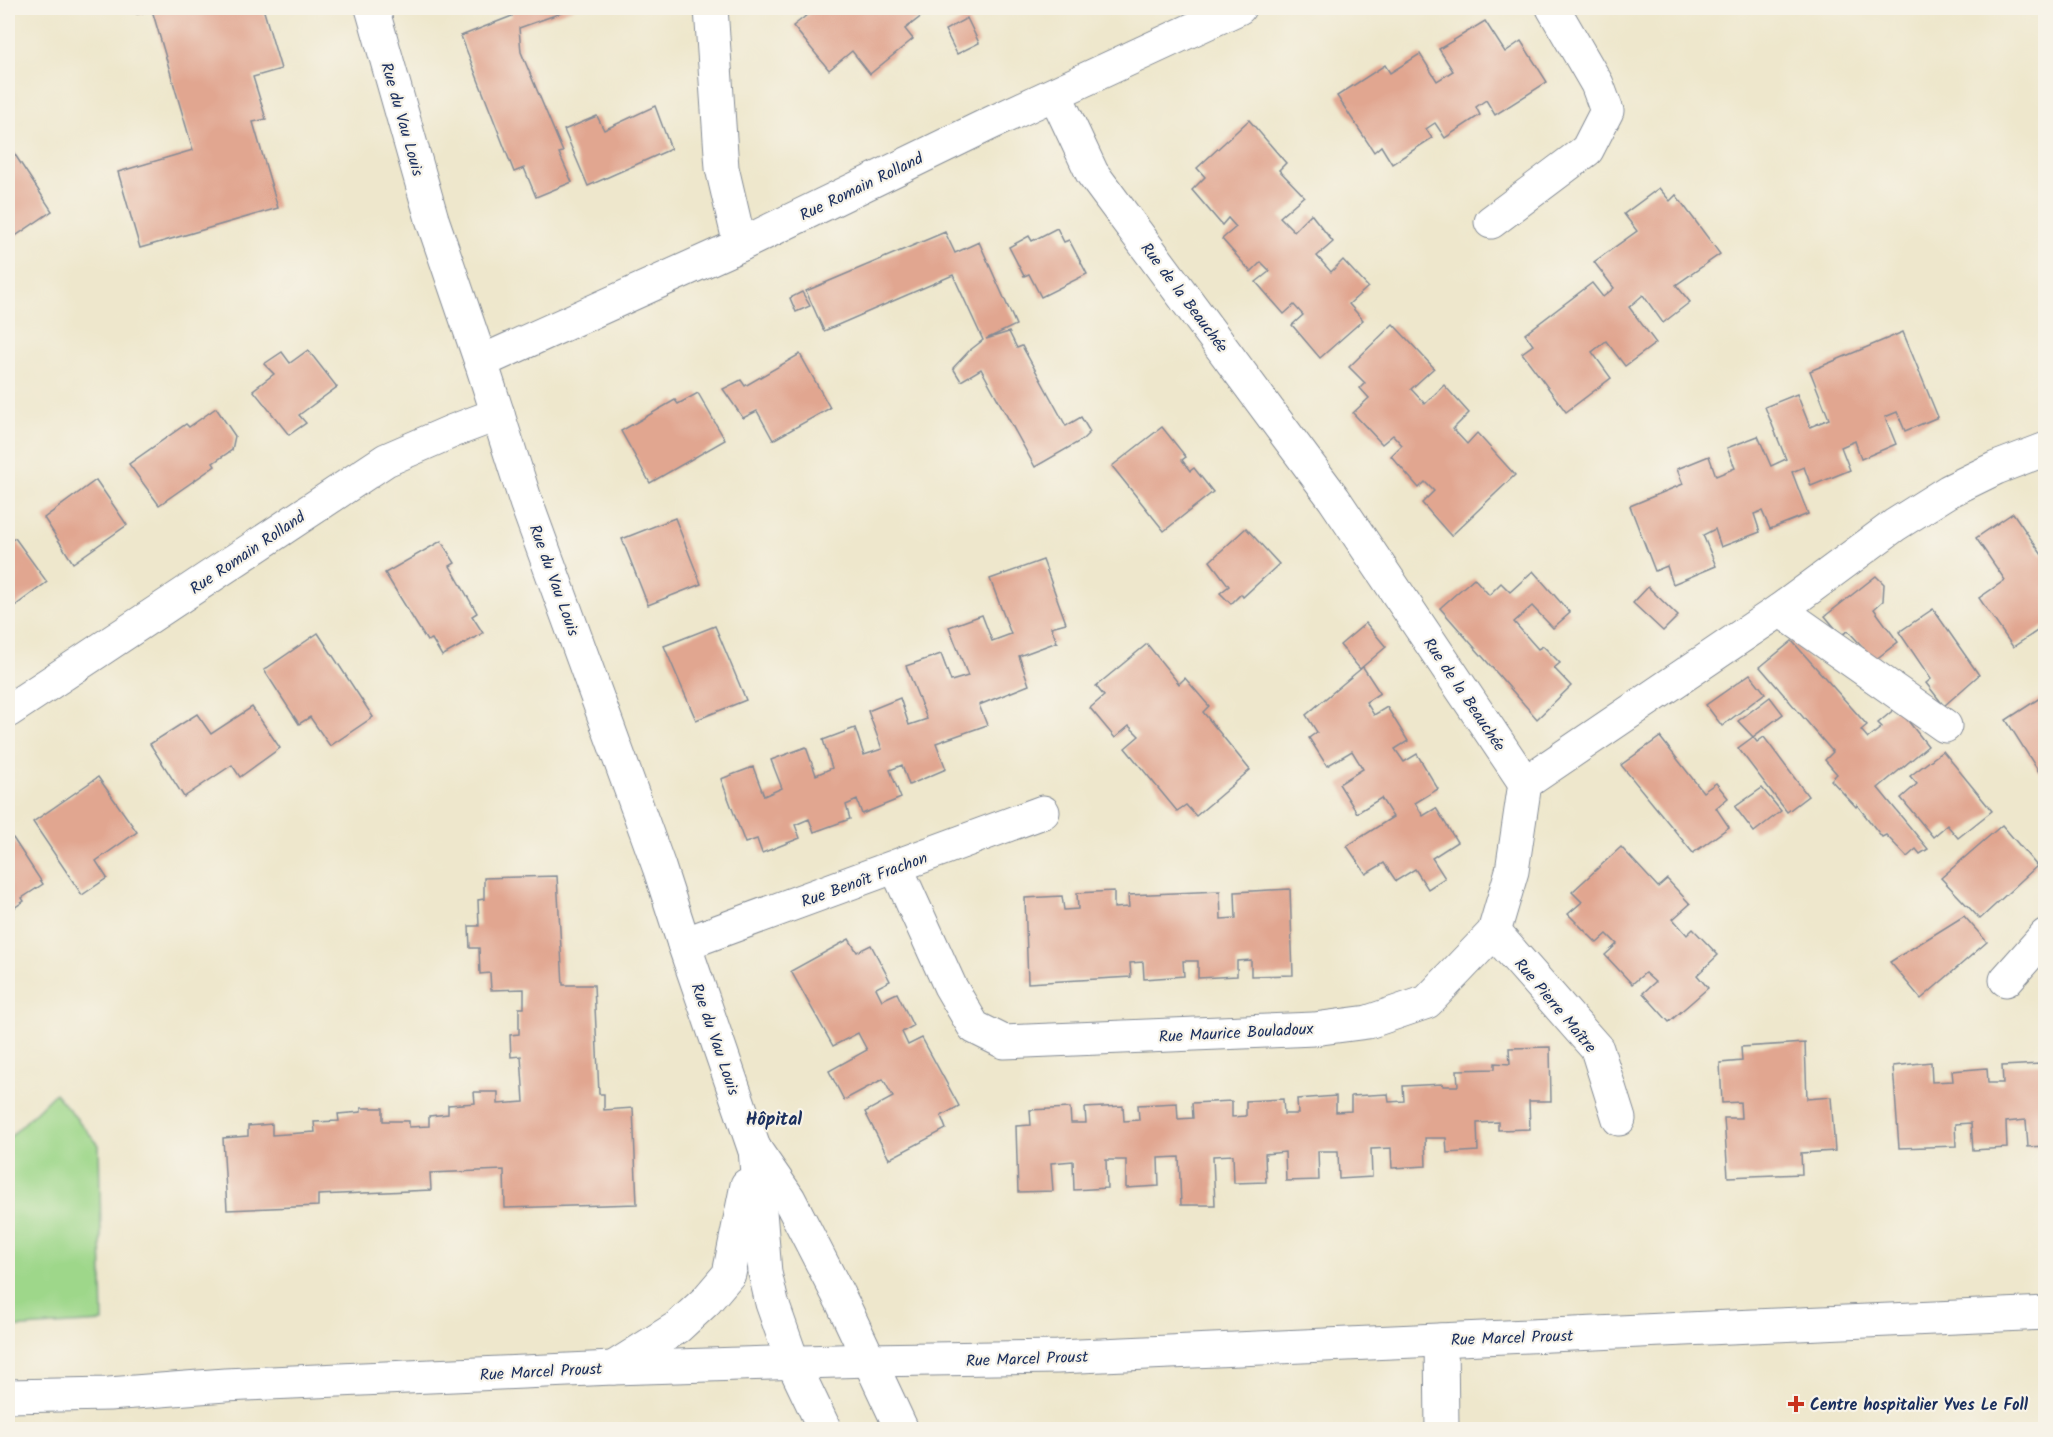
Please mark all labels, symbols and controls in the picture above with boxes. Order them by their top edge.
street label: Rue du Vau Louis [373,60,430,179]
street label: Rue Romain Rolland [796,146,929,228]
street label: Rue de la Beauchée [1134,237,1234,358]
street label: Rue Romain Rolland [185,505,311,601]
street label: Rue du Vau Louis [522,521,585,640]
street label: Rue de la Beauchée [1416,633,1511,757]
street label: Rue Benoît Frachon [798,846,931,915]
street label: Rue Pierre Maître [1508,953,1602,1059]
street label: Rue du Vau Louis [684,980,746,1099]
street label: Rue Maurice Bouladoux [1158,1017,1315,1050]
district label: Hôpital [746,1106,802,1135]
street label: Rue Marcel Proust [1450,1324,1575,1353]
street label: Rue Marcel Proust [965,1345,1090,1374]
street label: Rue Marcel Proust [479,1357,604,1388]
place label: Centre hospitalier Yves Le Foll [1810,1393,2029,1418]
marker: Centre hospitalier Yves Le Foll [1787,1395,1805,1413]

